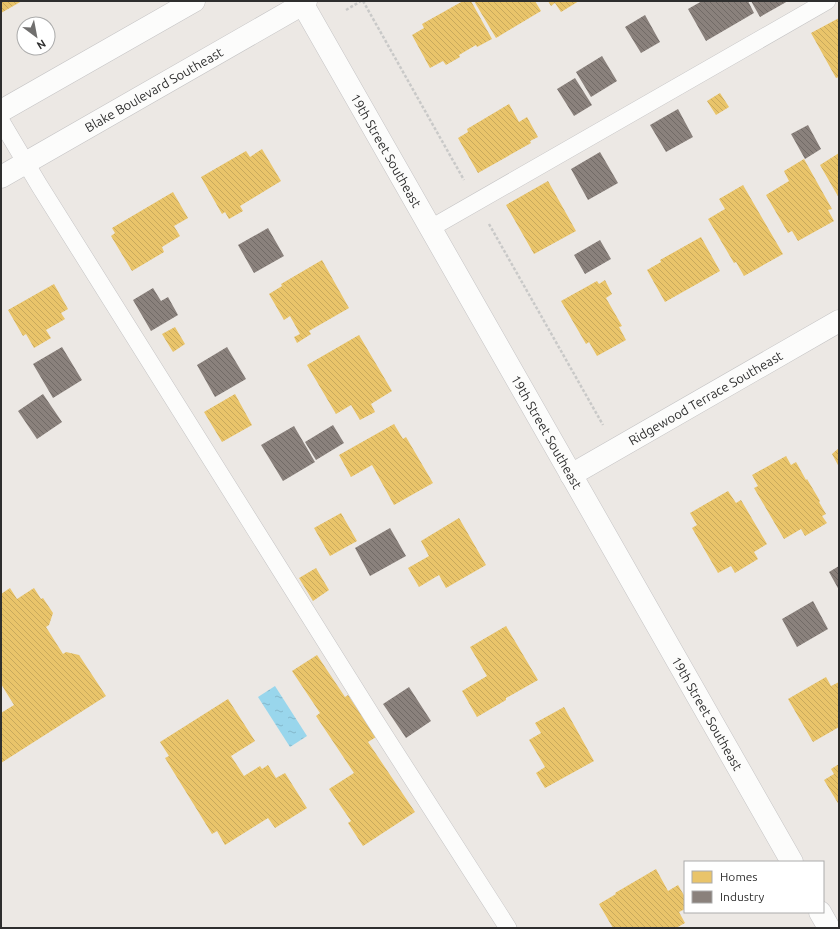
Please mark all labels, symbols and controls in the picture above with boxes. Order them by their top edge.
north arrow [16,16,56,56]
text: N [35,37,48,52]
street label: Blake Boulevard Southeast [82,45,225,134]
street label: 19th Street Southeast [348,91,424,210]
street label: Ridgewood Terrace Southeast [626,348,785,447]
street label: 19th Street Southeast [509,373,585,491]
street label: 19th Street Southeast [669,654,745,773]
legend [684,861,824,913]
text: Homes [720,870,758,883]
text: Industry [720,890,765,903]

